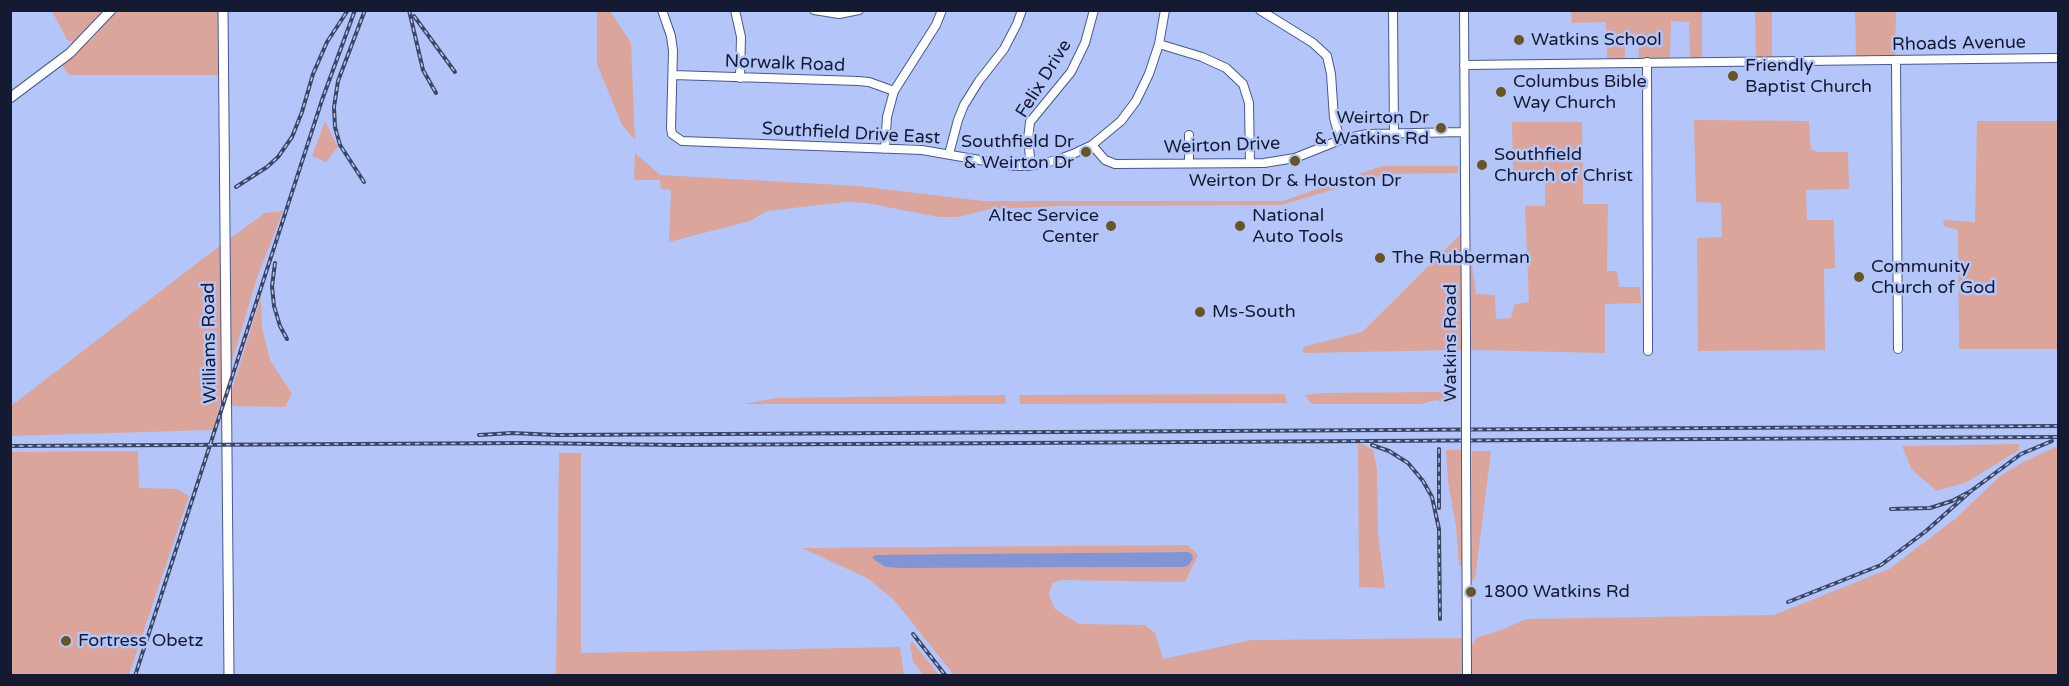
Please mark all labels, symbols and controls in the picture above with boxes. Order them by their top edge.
place label: Watkins School [1531,29,1662,51]
street label: Rhoads Avenue [1892,32,2026,56]
marker: Watkins School [1512,33,1526,47]
street label: Felix Drive [1011,36,1077,122]
street label: Norwalk Road [724,51,846,77]
place label: Friendly Baptist Church [1745,55,1872,98]
marker: Friendly Baptist Church [1726,69,1740,83]
place label: Columbus Bible Way Church [1513,71,1647,113]
marker: Columbus Bible Way Church [1494,85,1508,99]
place label: Weirton Dr & Watkins Rd [1314,107,1429,150]
street label: Southfield Drive East [761,119,941,149]
marker: Weirton Dr & Watkins Rd [1434,121,1448,135]
place label: Southfield Dr & Weirton Dr [961,131,1074,174]
street label: Weirton Drive [1163,133,1281,159]
place label: Southfield Church of Christ [1494,144,1633,186]
marker: Southfield Dr & Weirton Dr [1079,145,1093,159]
marker: Weirton Dr & Houston Dr [1288,154,1302,168]
marker: Southfield Church of Christ [1475,158,1489,172]
place label: Weirton Dr & Houston Dr [1189,170,1401,192]
place label: Altec Service Center [988,205,1099,248]
place label: National Auto Tools [1252,205,1343,248]
marker: Altec Service Center [1104,219,1118,233]
marker: National Auto Tools [1233,219,1247,233]
place label: The Rubberman [1392,247,1530,269]
marker: The Rubberman [1373,251,1387,265]
place label: Community Church of God [1871,256,1996,298]
marker: Community Church of God [1852,270,1866,284]
street label: Williams Road [198,282,222,404]
street label: Watkins Road [1440,284,1462,402]
place label: Ms-South [1212,301,1296,323]
marker: Ms-South [1193,305,1207,319]
place label: 1800 Watkins Rd [1483,581,1630,603]
marker: 1800 Watkins Rd [1464,585,1478,599]
place label: Fortress Obetz [78,630,204,652]
marker: Fortress Obetz [59,634,73,648]

